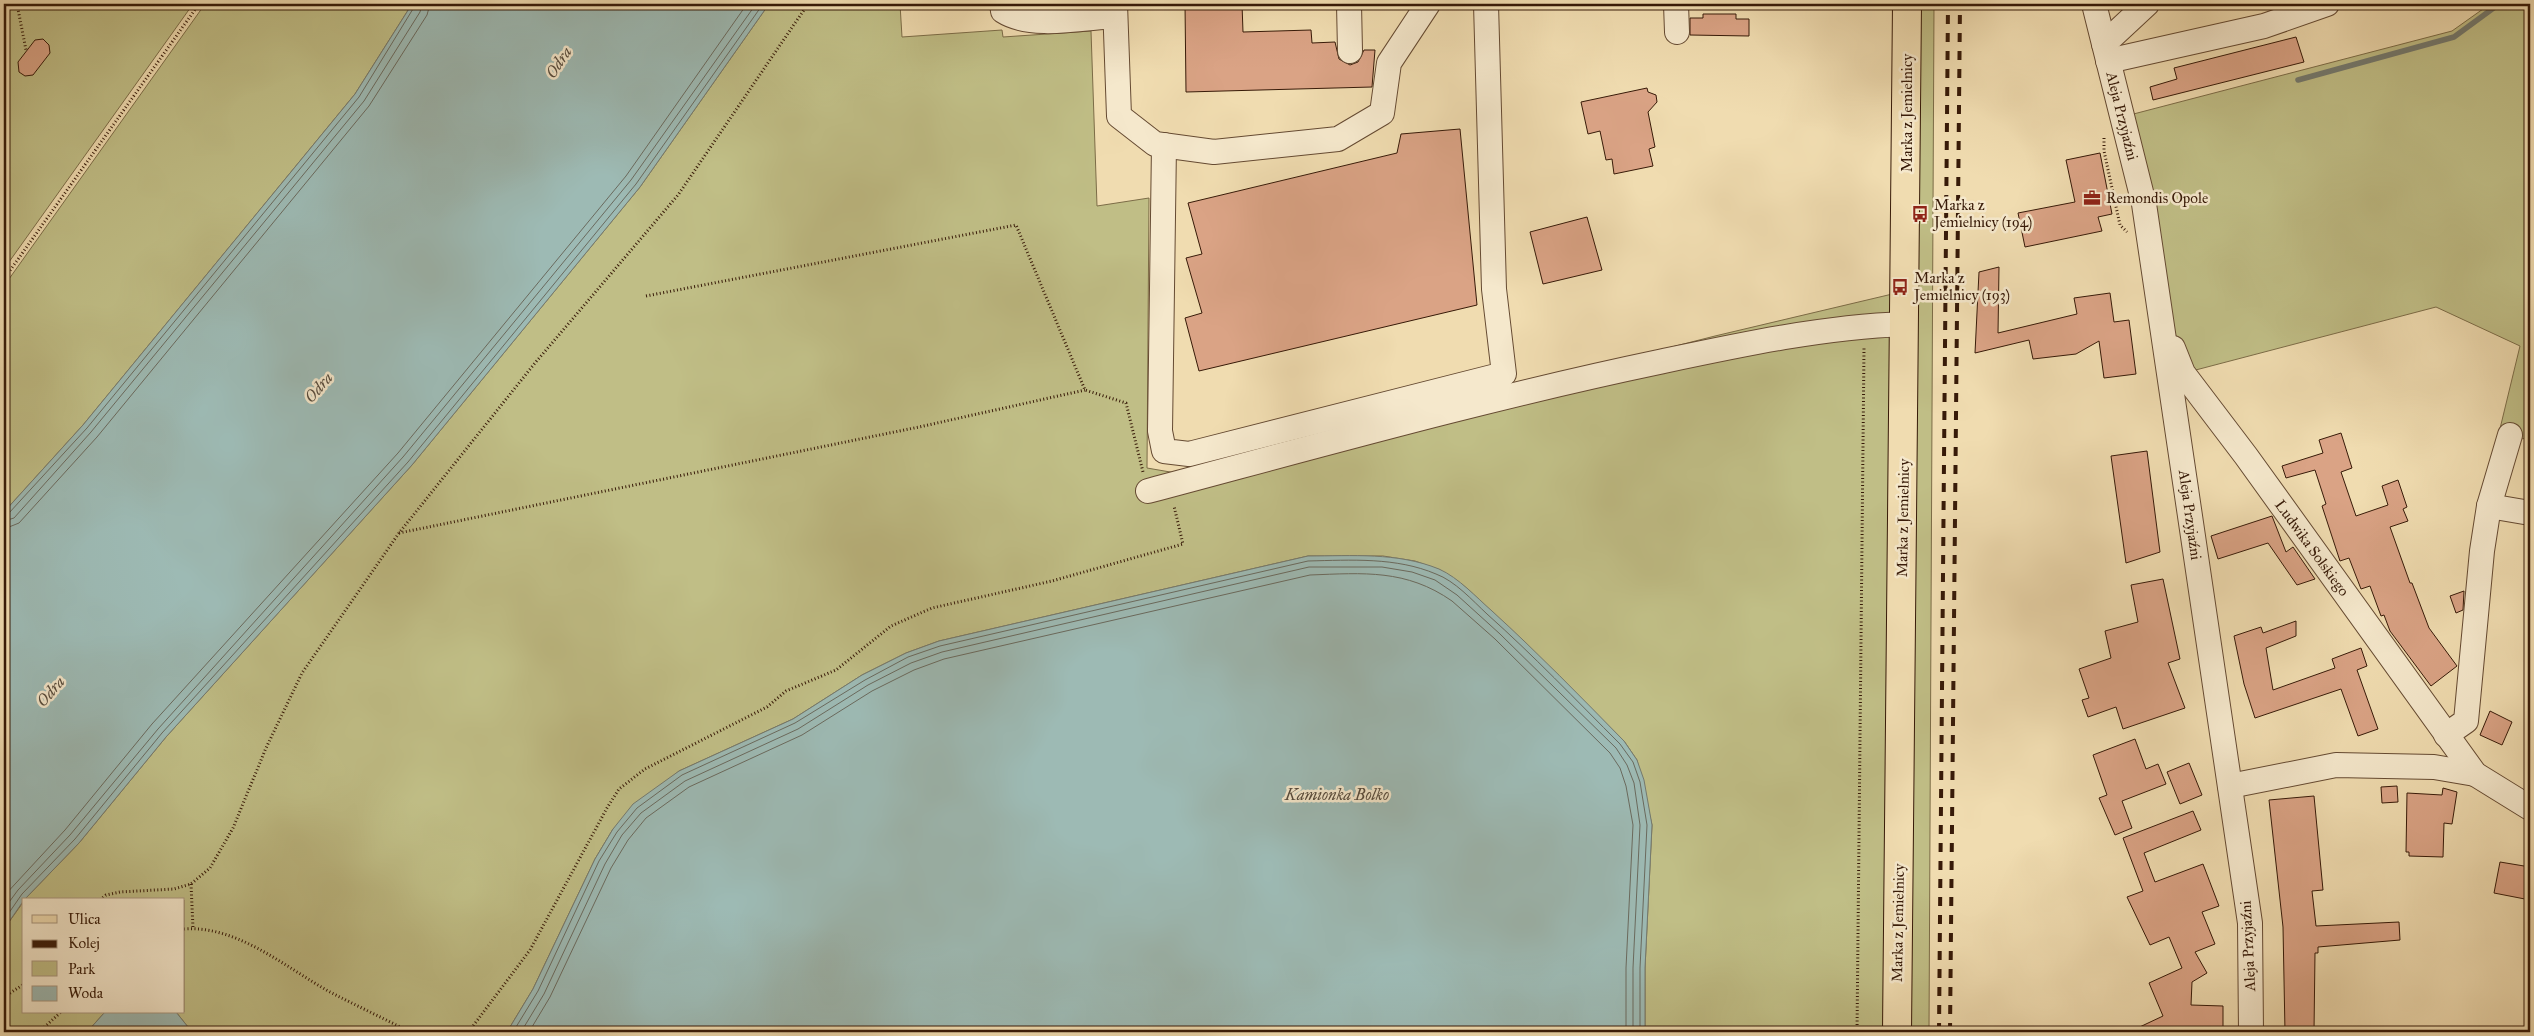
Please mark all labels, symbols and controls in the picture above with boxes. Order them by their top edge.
water label: Odra [541,43,576,81]
street label: Marka z Jemielnicy [1898,53,1917,172]
street label: Aleja Przyjaźni [2102,69,2142,162]
office icon: Remondis Opole [2082,188,2102,208]
place label: Remondis Opole [2106,189,2208,207]
place label: Marka z Jemielnicy (194) [1932,196,2032,232]
bus stop icon: Marka z Jemielnicy (194) [1910,204,1930,224]
place label: Marka z Jemielnicy (193) [1912,269,2010,305]
bus stop icon: Marka z Jemielnicy (193) [1890,277,1910,297]
water label: Odra [300,368,337,406]
street label: Marka z Jemielnicy [1893,458,1914,577]
street label: Aleja Przyjaźni [2175,468,2205,561]
street label: Ludwika Solskiego [2271,496,2353,600]
water label: Odra [32,672,69,710]
water label: Kamionka Bolko [1284,785,1389,804]
street label: Marka z Jemielnicy [1888,863,1909,982]
legend [22,898,185,1014]
street label: Aleja Przyjaźni [2237,900,2259,993]
text: Ulica [68,910,101,928]
text: Kolej [68,934,100,952]
text: Park [68,960,95,978]
text: Woda [68,984,104,1002]

